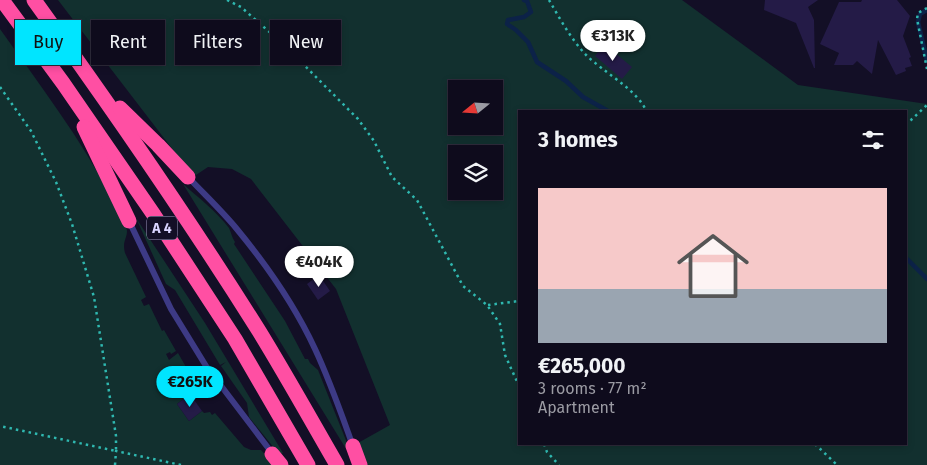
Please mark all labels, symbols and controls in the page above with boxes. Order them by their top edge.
chip: Buy [15,20,81,65]
chip: Rent [91,20,165,65]
chip: Filters [175,20,260,65]
chip: New [270,20,341,65]
pin: €313K [578,20,648,62]
text: €313K [591,26,635,45]
north arrow [448,80,502,135]
map controls [448,80,503,200]
icon: filters [859,126,887,154]
text: 3 homes [538,127,618,153]
button: layers [448,145,503,200]
road number: A 4 [147,217,177,240]
icon: home [668,221,758,311]
pin: €404K [284,246,354,288]
text: €404K [296,252,342,271]
text: €265,000 [538,353,626,379]
pin: €265K [155,366,225,408]
text: €265K [167,372,213,391]
text: 3 rooms · 77 m² [538,379,647,398]
text: Apartment [538,398,615,417]

